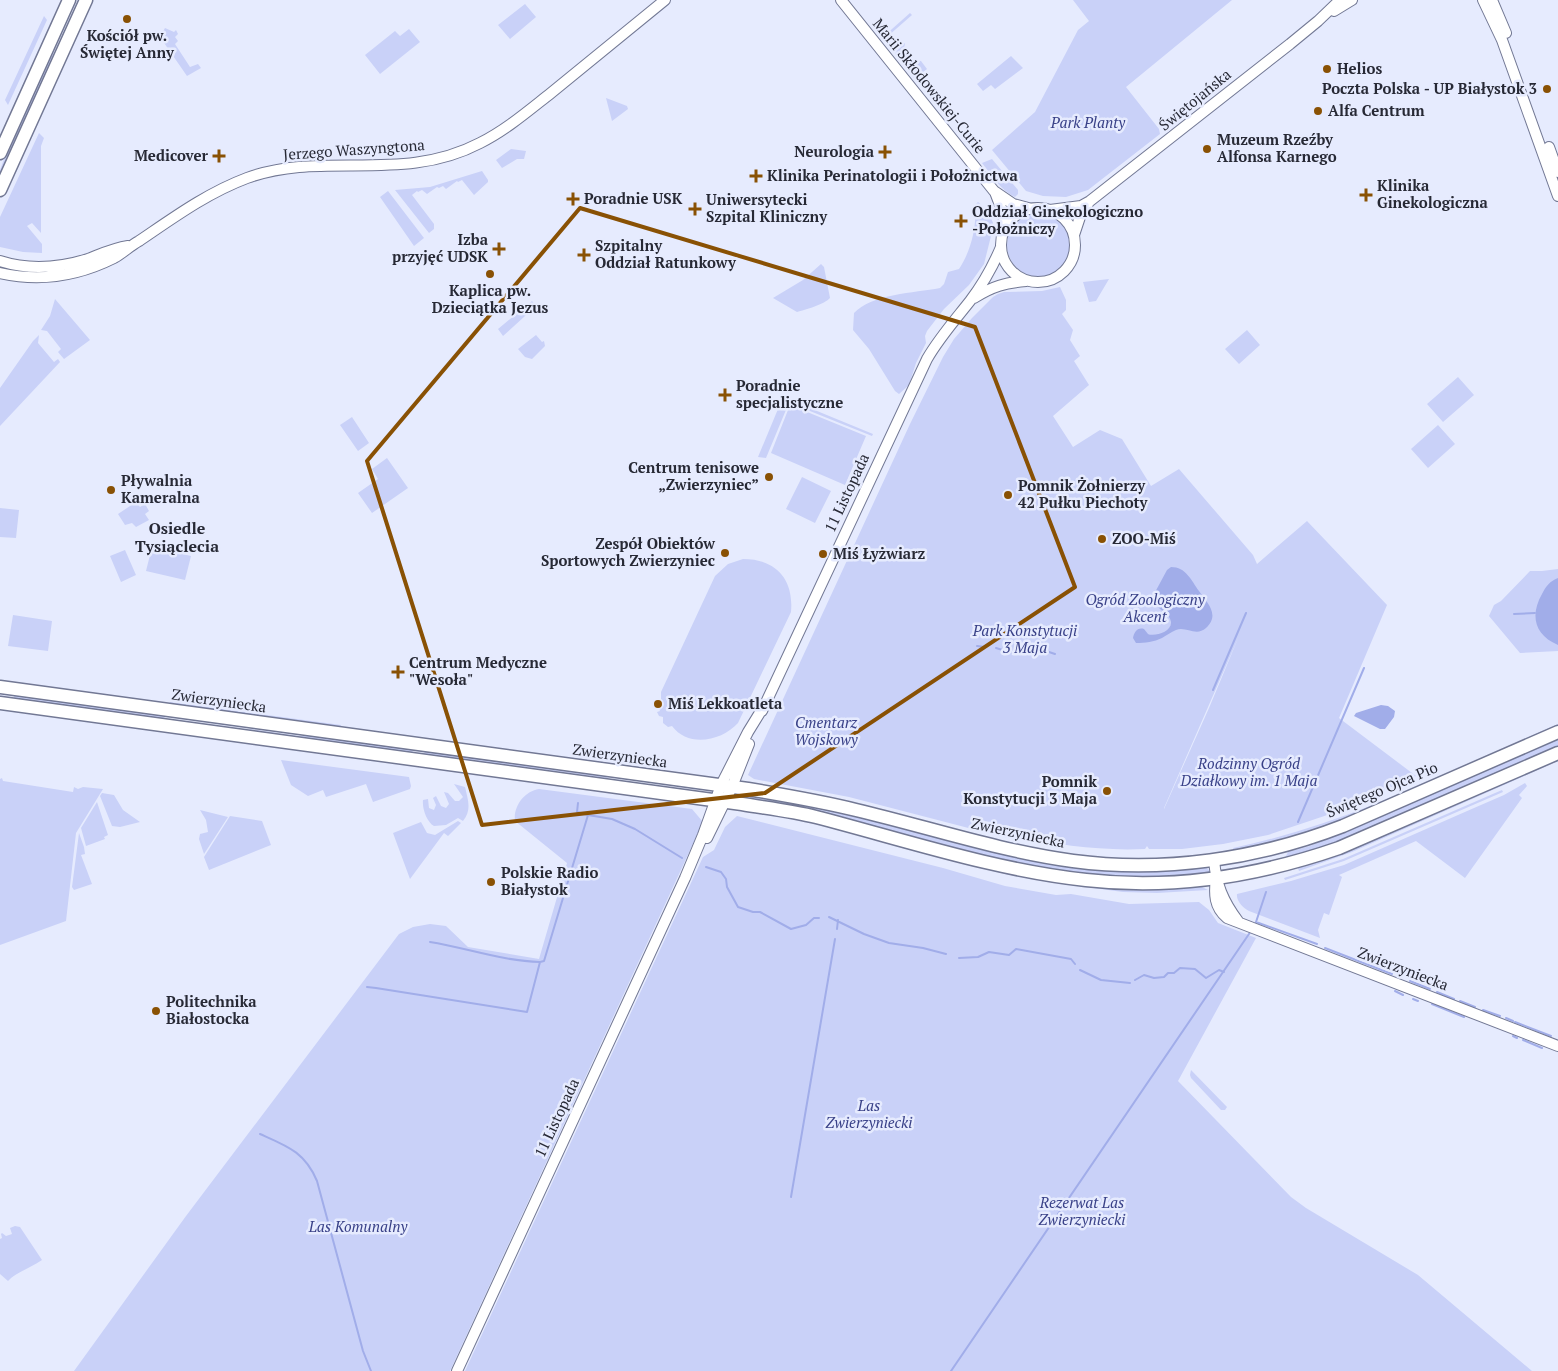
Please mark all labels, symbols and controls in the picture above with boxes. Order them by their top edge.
marker: Kościół pw. Świętej Anny [121,13,133,25]
street label: Marii Skłodowskiej-Curie [869,14,991,157]
place label: Kościół pw. Świętej Anny [80,25,175,62]
place label: Helios [1337,58,1382,78]
marker: Helios [1321,63,1333,75]
street label: Świętojańska [1154,64,1235,135]
place label: Poczta Polska - UP Białystok 3 [1322,78,1537,98]
marker: Poczta Polska - UP Białystok 3 [1541,83,1553,95]
place label: Alfa Centrum [1328,100,1425,120]
marker: Alfa Centrum [1312,105,1324,117]
park label: Park Planty [1050,112,1126,132]
place label: Muzeum Rzeźby Alfonsa Karnego [1217,129,1337,166]
street label: Jerzego Waszyngtona [282,134,426,164]
place label: Neurologia [794,141,875,161]
marker: Muzeum Rzeźby Alfonsa Karnego [1201,143,1213,155]
place label: Medicover [134,145,209,165]
marker: Neurologia [878,145,892,159]
marker: Medicover [212,149,226,163]
place label: Klinika Perinatologii i Położnictwa [767,165,1019,185]
marker: Klinika Perinatologii i Położnictwa [749,169,763,183]
place label: Klinika Ginekologiczna [1377,175,1489,212]
place label: Poradnie USK [584,188,683,208]
marker: Klinika Ginekologiczna [1359,188,1373,202]
place label: Uniwersytecki Szpital Kliniczny [706,189,828,226]
marker: Poradnie USK [566,192,580,206]
place label: Oddział Ginekologiczno -Położniczy [972,201,1143,238]
marker: Uniwersytecki Szpital Kliniczny [688,202,702,216]
marker: Oddział Ginekologiczno -Położniczy [954,214,968,228]
place label: Izba przyjęć UDSK [392,229,489,266]
place label: Szpitalny Oddział Ratunkowy [595,235,737,272]
marker: Izba przyjęć UDSK [492,242,506,256]
marker: Szpitalny Oddział Ratunkowy [577,248,591,262]
marker: Kaplica pw. Dzieciątka Jezus [484,268,496,280]
place label: Kaplica pw. Dzieciątka Jezus [432,280,548,317]
place label: Poradnie specjalistyczne [736,375,843,412]
marker: Poradnie specjalistyczne [718,388,732,402]
street label: 11 Listopada [819,450,873,535]
place label: Centrum tenisowe „Zwierzyniec” [628,457,759,494]
place label: Pływalnia Kameralna [121,470,200,507]
marker: Centrum tenisowe „Zwierzyniec” [763,471,775,483]
place label: Pomnik Żołnierzy 42 Pułku Piechoty [1018,475,1148,512]
marker: Pływalnia Kameralna [105,484,117,496]
marker: Pomnik Żołnierzy 42 Pułku Piechoty [1002,489,1014,501]
district label: Osiedle Tysiąclecia [135,517,219,557]
place label: ZOO-Miś [1112,528,1176,548]
place label: Zespół Obiektów Sportowych Zwierzyniec [541,533,715,570]
marker: ZOO-Miś [1096,533,1108,545]
place label: Miś Łyżwiarz [833,543,926,563]
marker: Zespół Obiektów Sportowych Zwierzyniec [719,547,731,559]
marker: Miś Łyżwiarz [817,548,829,560]
park label: Ogród Zoologiczny Akcent [1086,589,1206,626]
park label: Park Konstytucji 3 Maja [972,620,1078,657]
place label: Centrum Medyczne "Wesoła" [409,652,547,689]
marker: Centrum Medyczne "Wesoła" [391,665,405,679]
street label: Zwierzyniecka [170,683,268,717]
place label: Miś Lekkoatleta [668,693,783,713]
marker: Miś Lekkoatleta [652,698,664,710]
park label: Cmentarz Wojskowy [794,712,859,749]
street label: Zwierzyniecka [571,738,669,772]
park label: Rodzinny Ogród Działkowy im. 1 Maja [1180,753,1318,790]
street label: Świętego Ojca Pio [1323,757,1440,822]
place label: Pomnik Konstytucji 3 Maja [963,771,1098,808]
marker: Pomnik Konstytucji 3 Maja [1101,785,1113,797]
street label: Zwierzyniecka [969,812,1067,852]
place label: Polskie Radio Białystok [501,862,598,899]
marker: Polskie Radio Białystok [485,876,497,888]
street label: Zwierzyniecka [1355,942,1452,995]
place label: Politechnika Białostocka [166,991,257,1028]
marker: Politechnika Białostocka [150,1005,162,1017]
street label: 11 Listopada [529,1075,583,1160]
park label: Las Zwierzyniecki [826,1095,913,1132]
park label: Rezerwat Las Zwierzyniecki [1039,1192,1126,1229]
park label: Las Komunalny [308,1216,408,1236]

